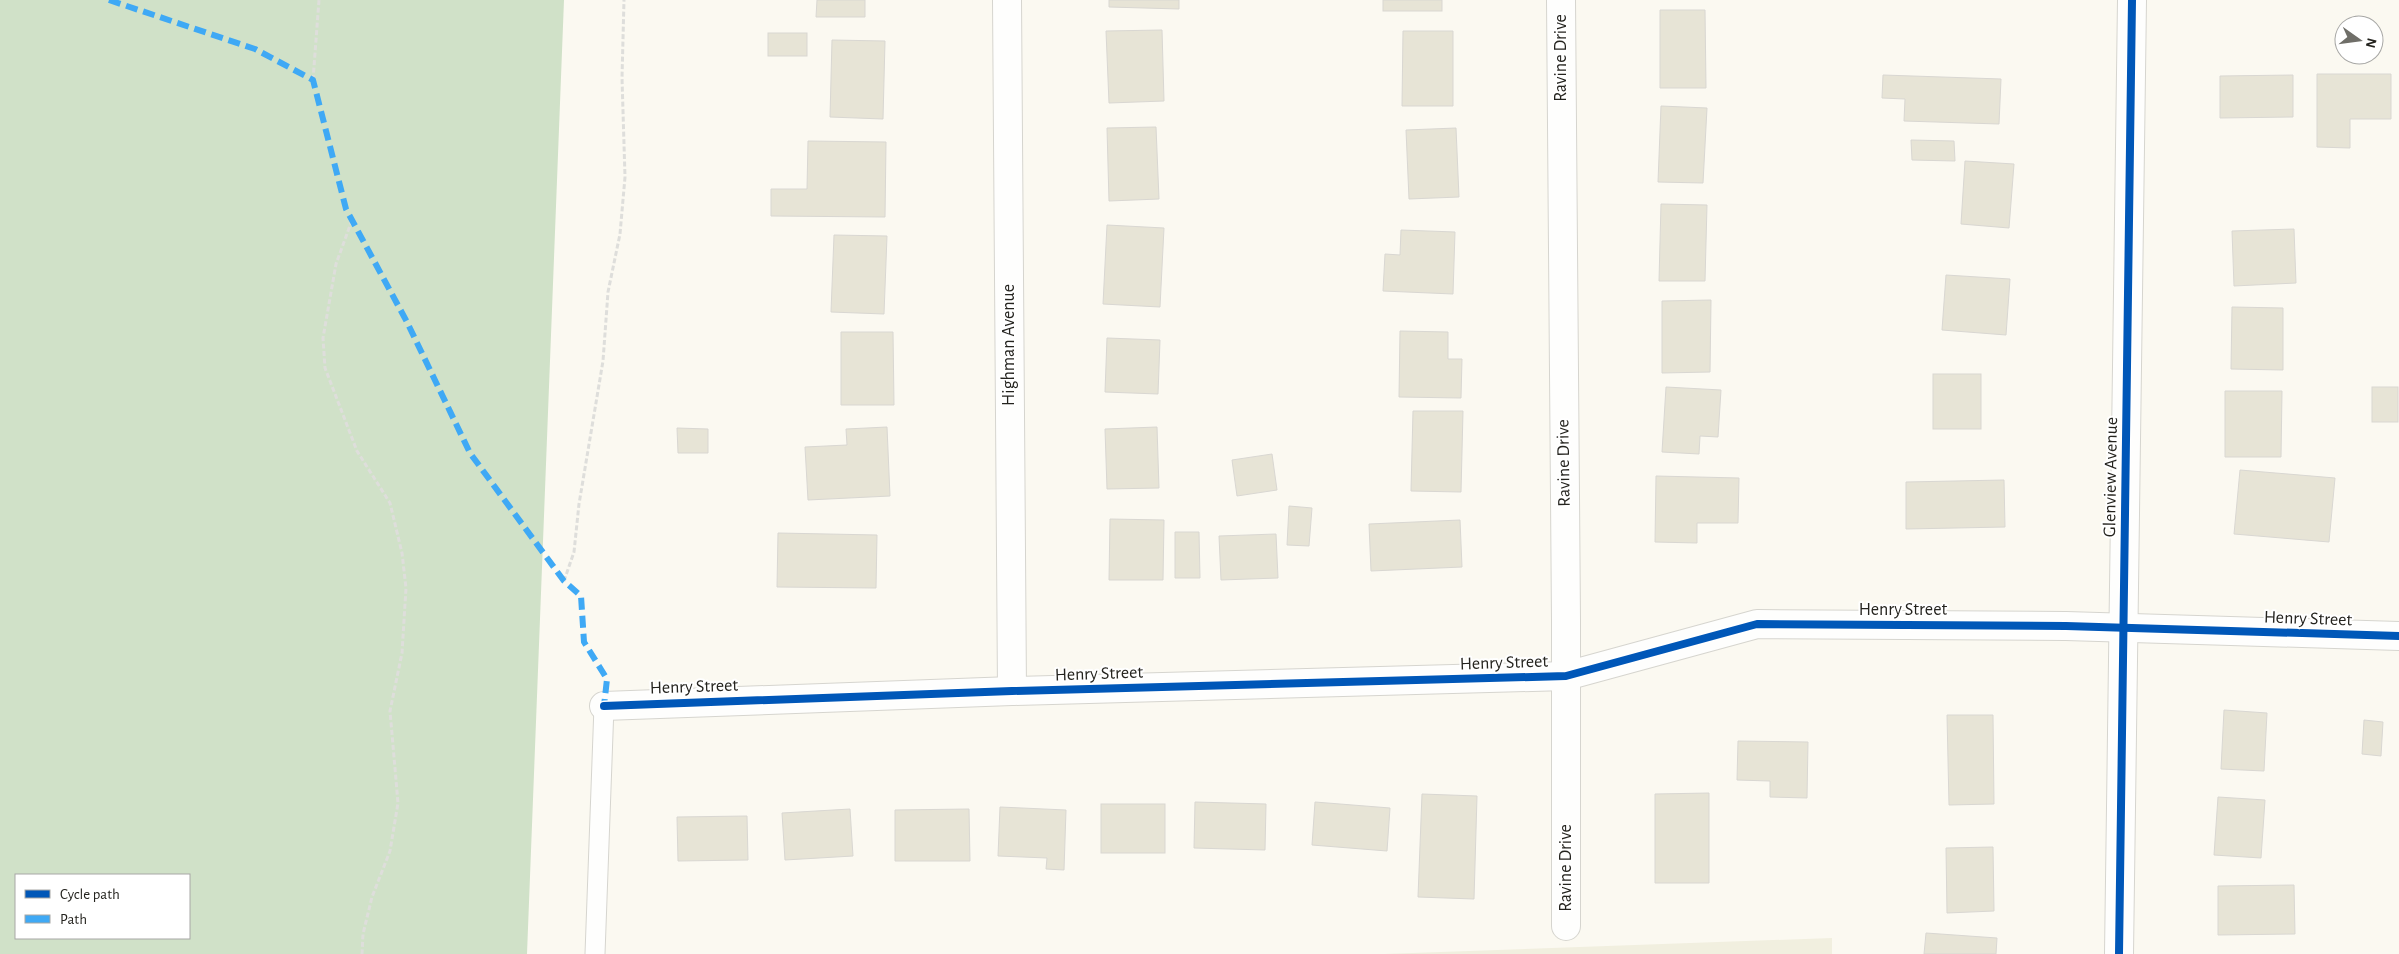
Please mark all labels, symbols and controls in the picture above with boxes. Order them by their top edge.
street label: Ravine Drive [1552,14,1570,102]
north arrow [2334,15,2384,65]
text: N [2363,36,2379,49]
street label: Highman Avenue [1000,284,1018,406]
street label: Glenview Avenue [2101,417,2121,537]
street label: Ravine Drive [1554,419,1574,507]
street label: Henry Street [1859,601,1947,619]
street label: Henry Street [2264,608,2353,630]
street label: Henry Street [1460,652,1549,674]
street label: Henry Street [1055,663,1144,685]
street label: Henry Street [650,676,739,698]
street label: Ravine Drive [1557,824,1575,912]
legend [15,874,190,939]
text: Cycle path [60,887,120,902]
text: Path [60,912,87,927]

